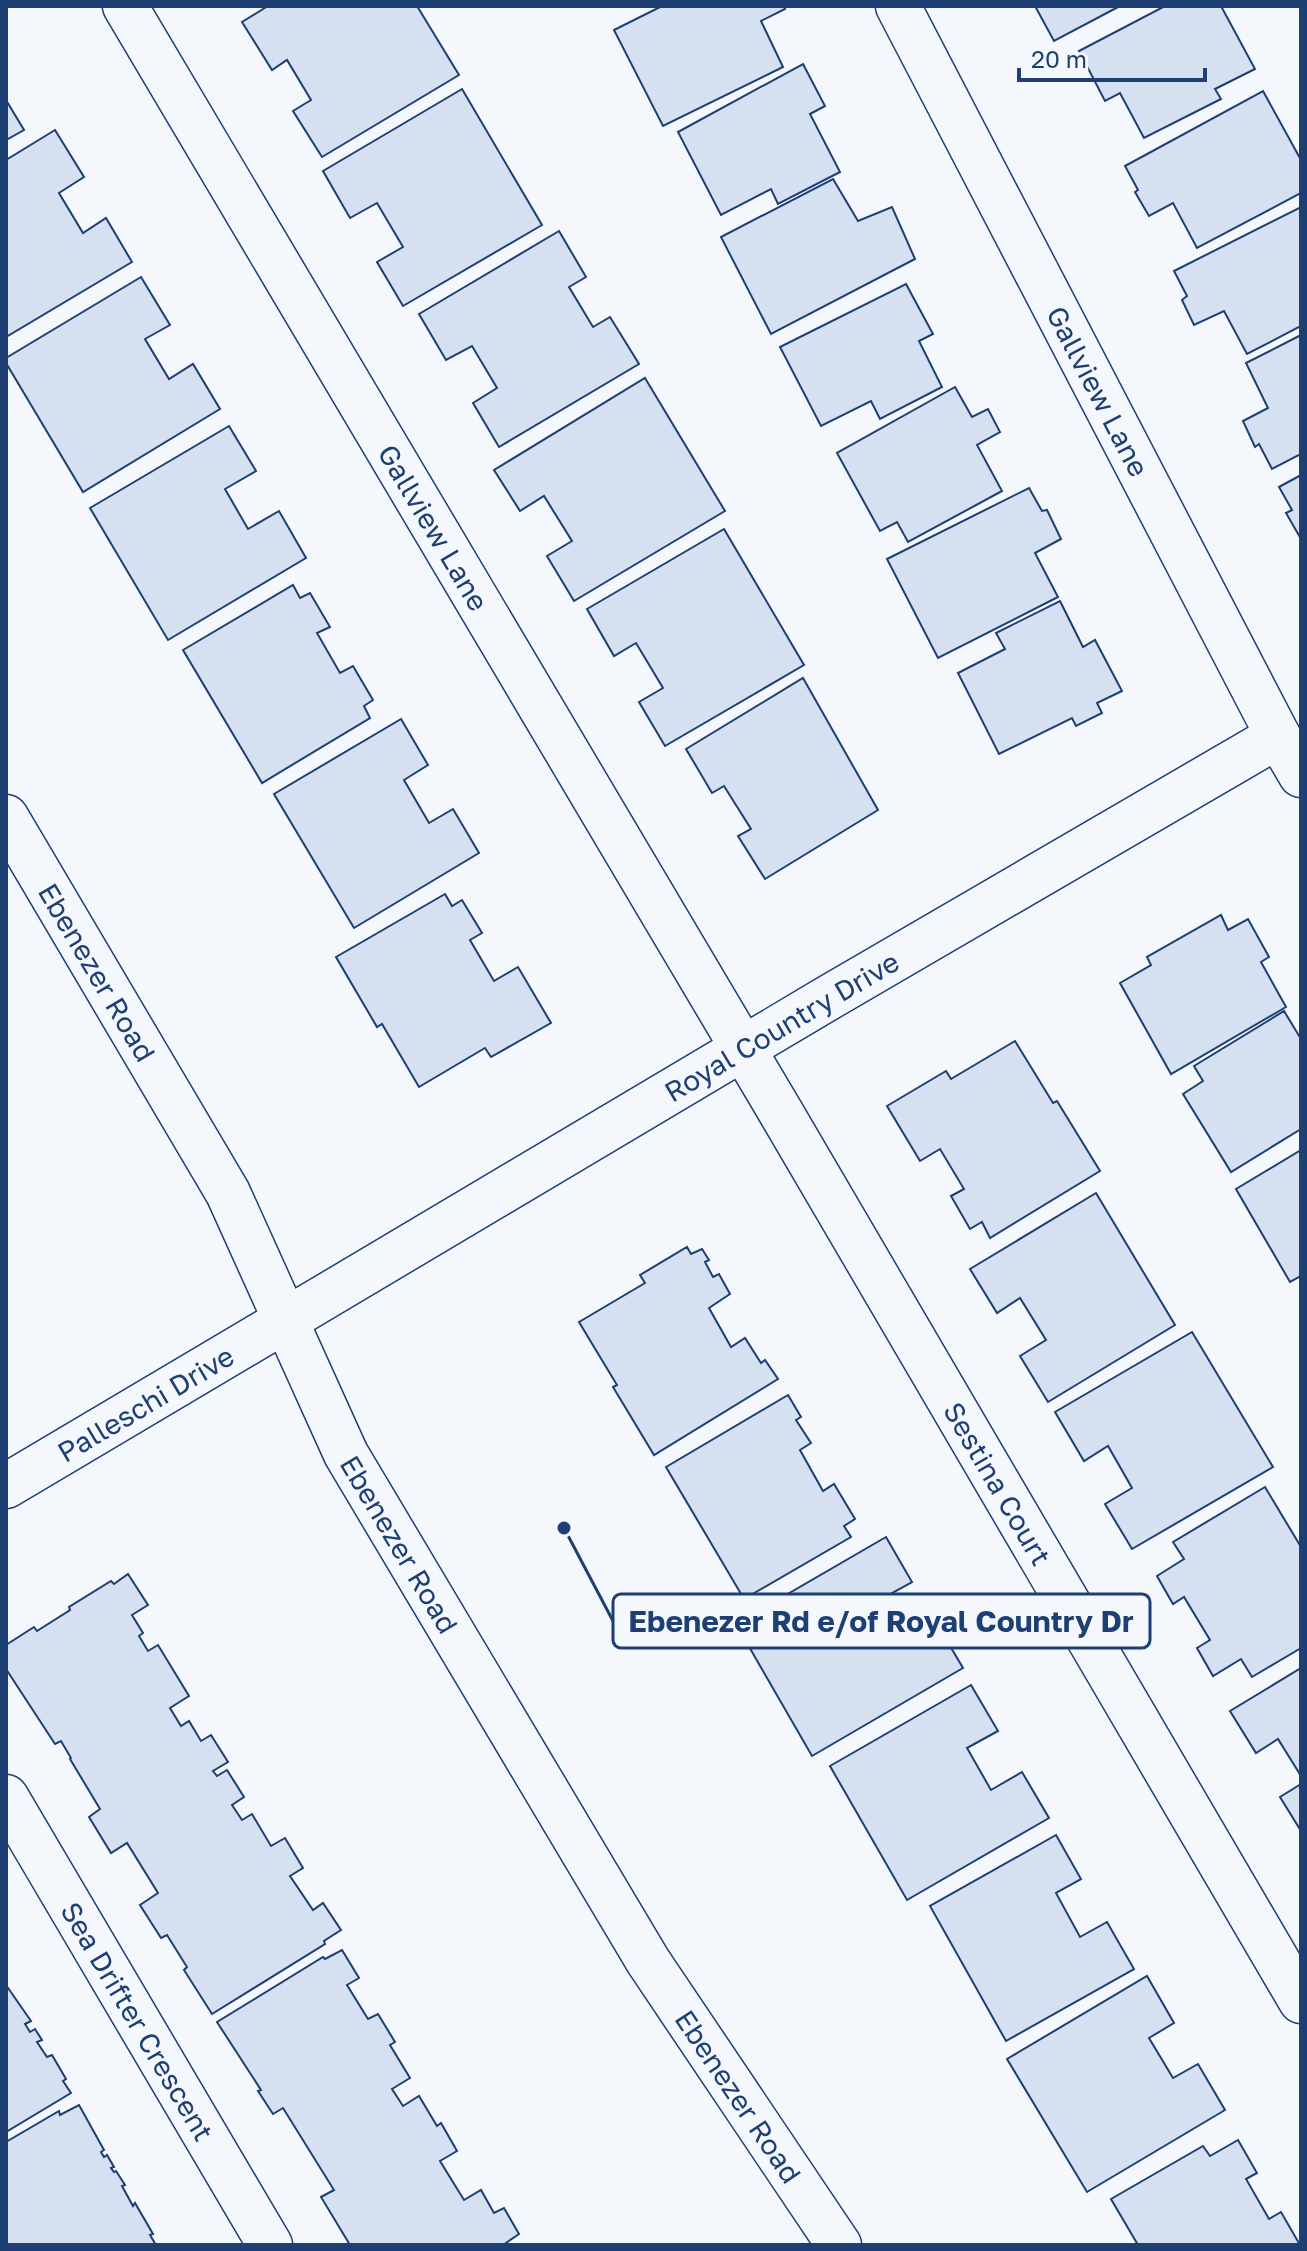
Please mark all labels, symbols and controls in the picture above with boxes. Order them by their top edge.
scale bar [1019,32,1205,82]
text: 20 m [1031,44,1087,73]
street label: Gallview Lane [1040,300,1156,482]
street label: Gallview Lane [372,438,496,616]
street label: Ebenezer Road [32,877,163,1067]
street label: Royal Country Drive [658,944,904,1108]
street label: Palleschi Drive [51,1338,239,1468]
street label: Sestina Court [937,1396,1059,1571]
street label: Ebenezer Road [334,1449,465,1639]
callout: Ebenezer Rd e/of Royal Country Dr [613,1594,1150,1648]
text: Ebenezer Rd e/of Royal Country Dr [628,1603,1134,1639]
street label: Sea Drifter Crescent [55,1896,221,2146]
street label: Ebenezer Road [669,2003,809,2189]

